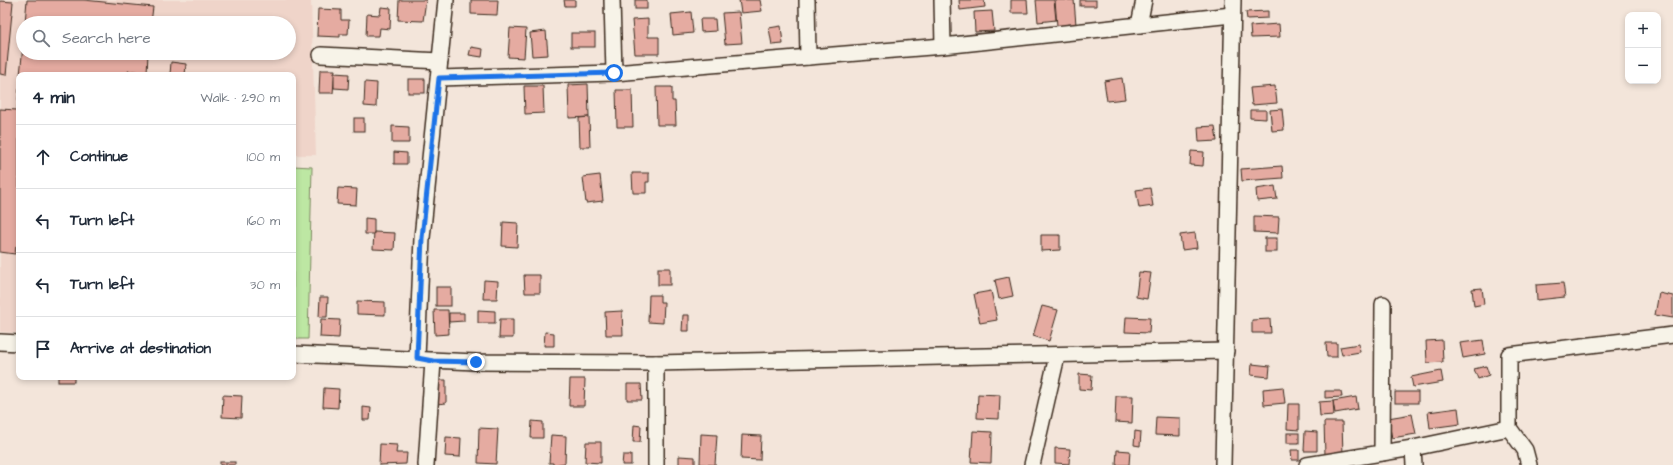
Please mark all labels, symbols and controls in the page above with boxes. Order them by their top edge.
map controls [1625,12,1661,84]
button: + [1625,12,1661,48]
search box [16,16,296,60]
icon: search [30,27,52,49]
text: Search here [62,28,151,49]
button: − [1625,48,1661,84]
route start [605,64,623,82]
text: 4 min [32,86,75,110]
text: Walk · 290 m [201,89,280,107]
icon: ahead [32,146,54,168]
text: Continue [70,146,128,167]
text: 100 m [247,148,280,166]
icon: left [32,210,54,232]
text: Turn left [70,210,134,231]
text: 160 m [247,212,280,230]
icon: left [32,274,54,296]
text: Turn left [70,274,134,295]
text: 30 m [250,276,280,294]
icon: arrive [32,338,54,360]
text: Arrive at destination [70,338,211,359]
route end [467,353,485,371]

